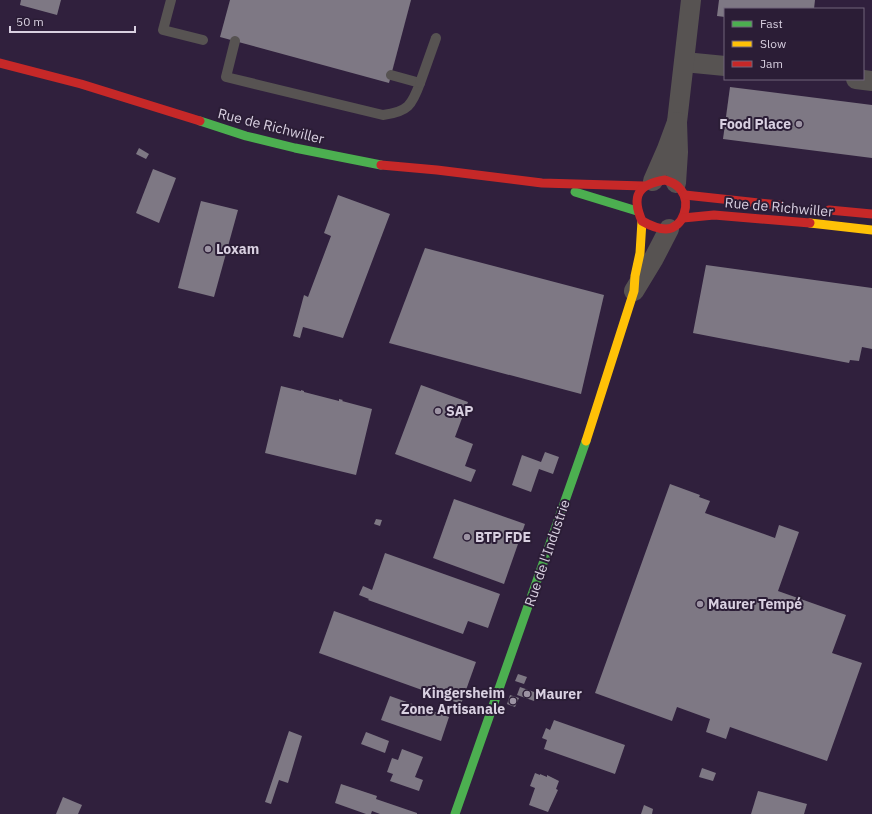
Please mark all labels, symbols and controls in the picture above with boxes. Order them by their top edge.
scale bar [10,8,135,34]
legend [724,8,864,80]
text: 50 m [16,14,44,29]
text: Fast [760,16,783,31]
text: Slow [760,36,786,51]
text: Jam [760,56,783,71]
street label: Rue de Richwiller [216,104,326,148]
place label: Food Place [719,115,791,133]
marker: Food Place [794,119,804,129]
street label: Rue de Richwiller [724,193,834,221]
place label: Loxam [216,240,259,258]
marker: Loxam [203,244,213,254]
place label: SAP [446,402,474,420]
marker: SAP [433,406,443,416]
street label: Rue de l'Industrie [520,497,574,609]
place label: BTP FDE [475,528,531,546]
marker: BTP FDE [462,532,472,542]
place label: Maurer Tempé [708,595,802,613]
marker: Maurer Tempé [695,599,705,609]
place label: Kingersheim Zone Artisanale [401,684,505,718]
place label: Maurer [535,685,582,703]
marker: Maurer [522,689,532,699]
marker: Kingersheim Zone Artisanale [508,696,518,706]

